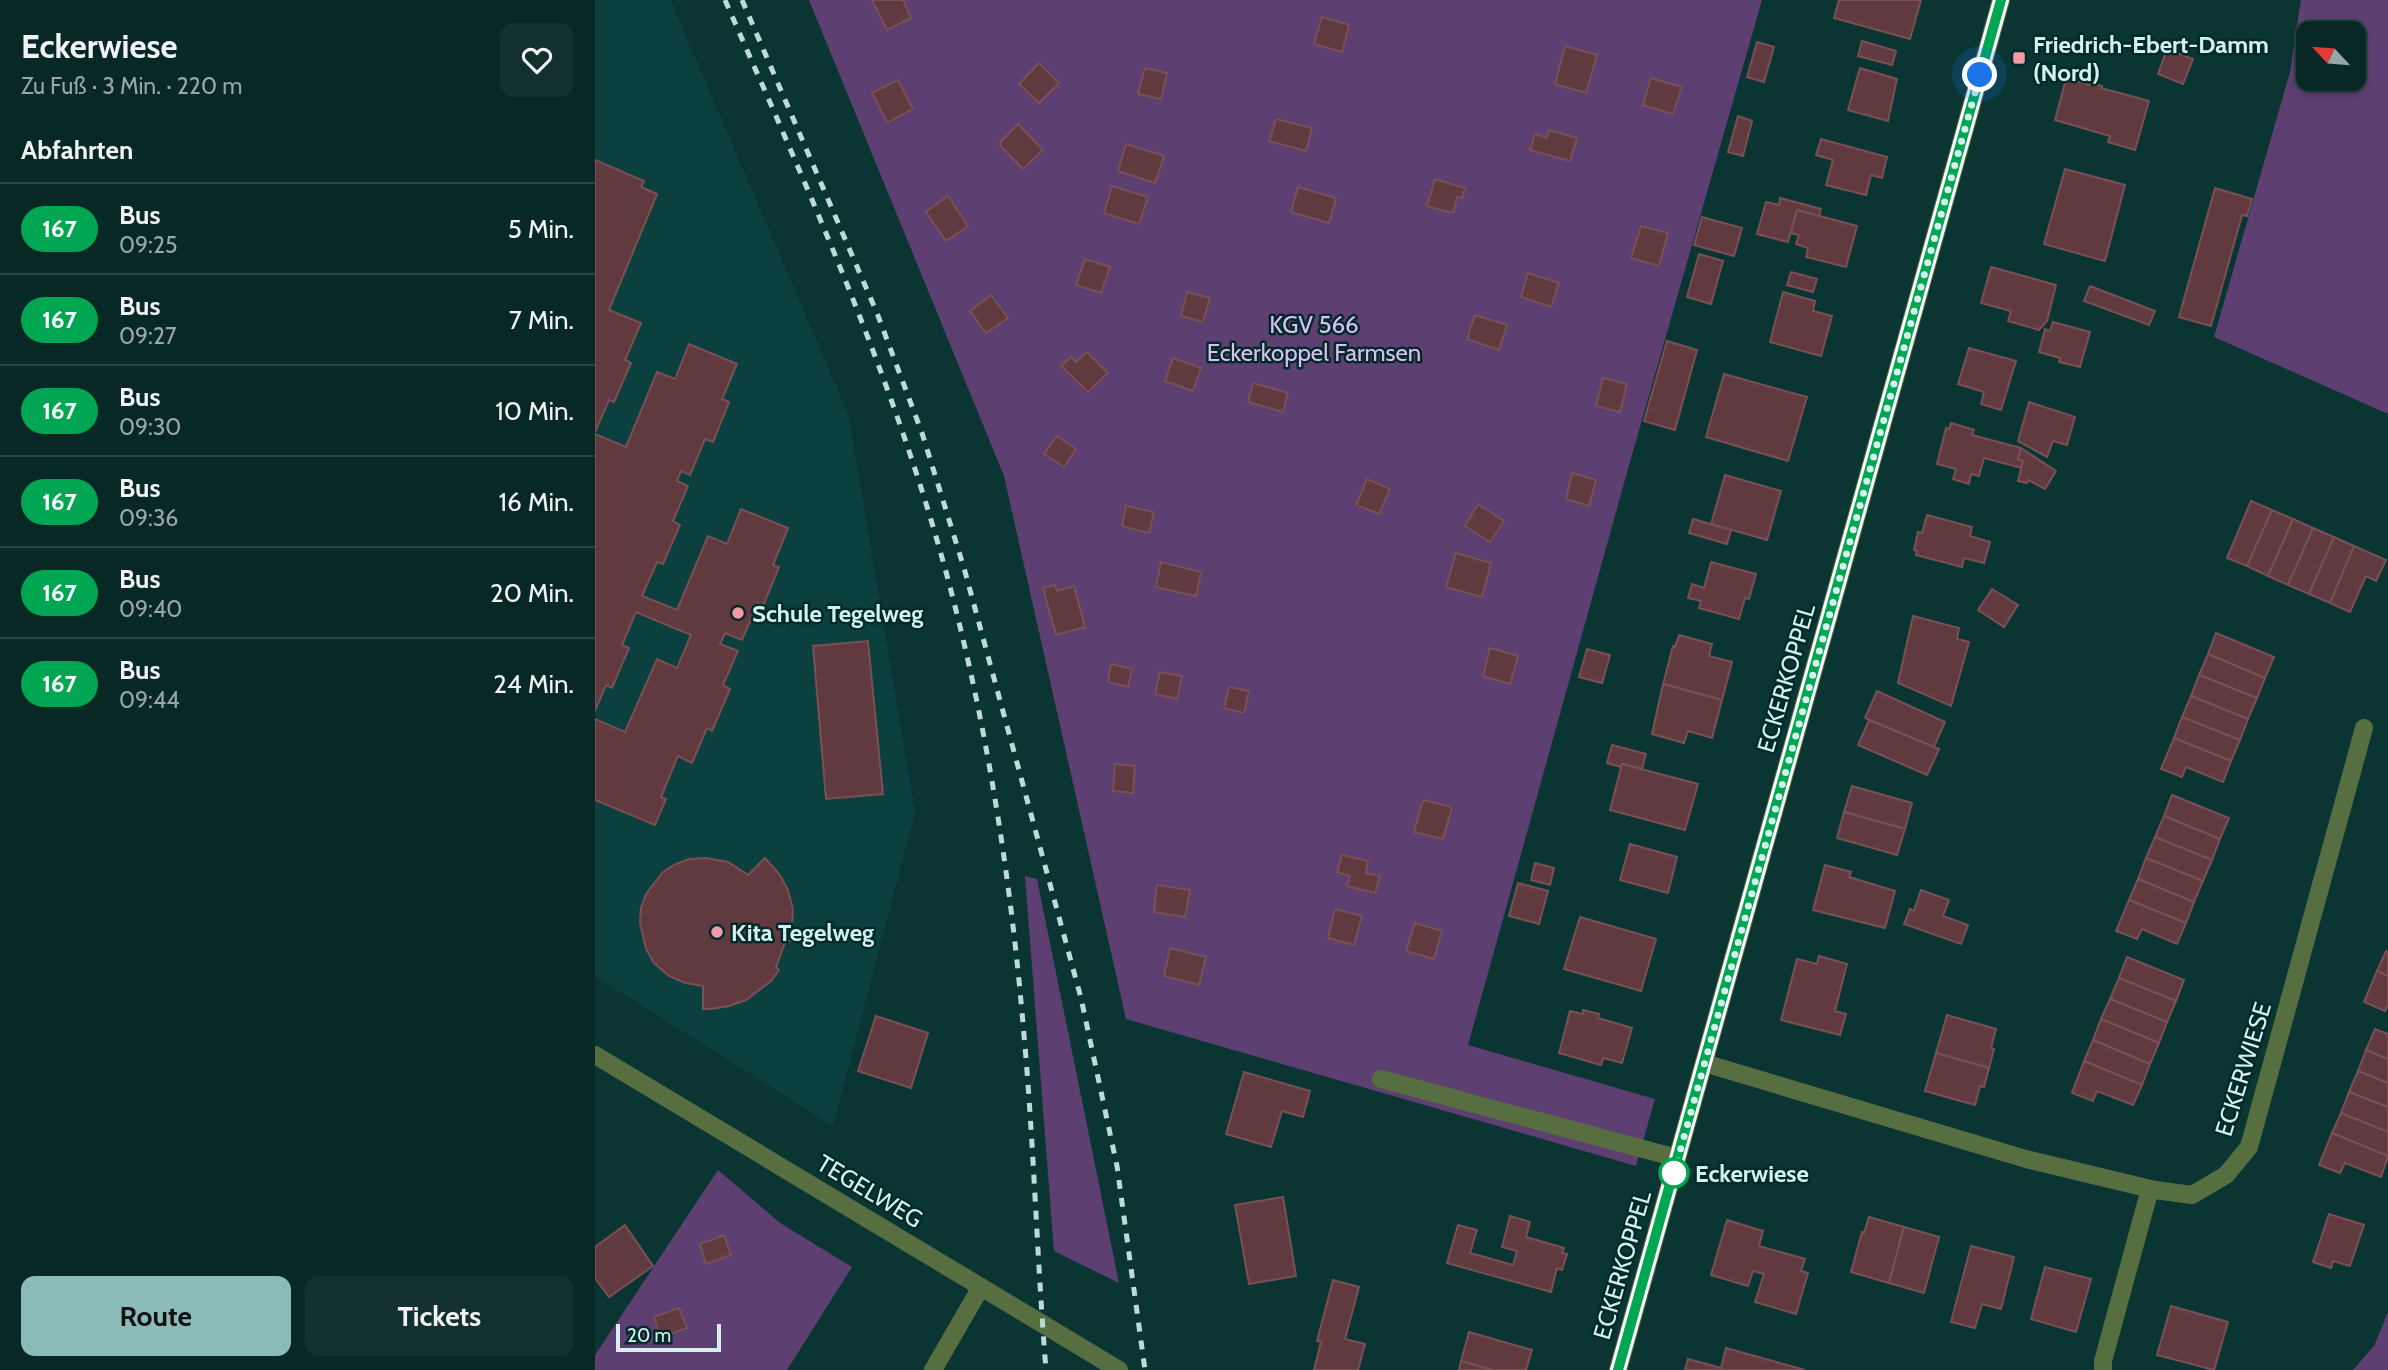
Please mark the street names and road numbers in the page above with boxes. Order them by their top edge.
street label: ECKERKOPPEL [1751,600,1821,756]
street label: ECKERWIESE [2209,998,2277,1140]
street label: TEGELWEG [812,1148,928,1234]
street label: ECKERKOPPEL [1587,1187,1657,1343]

